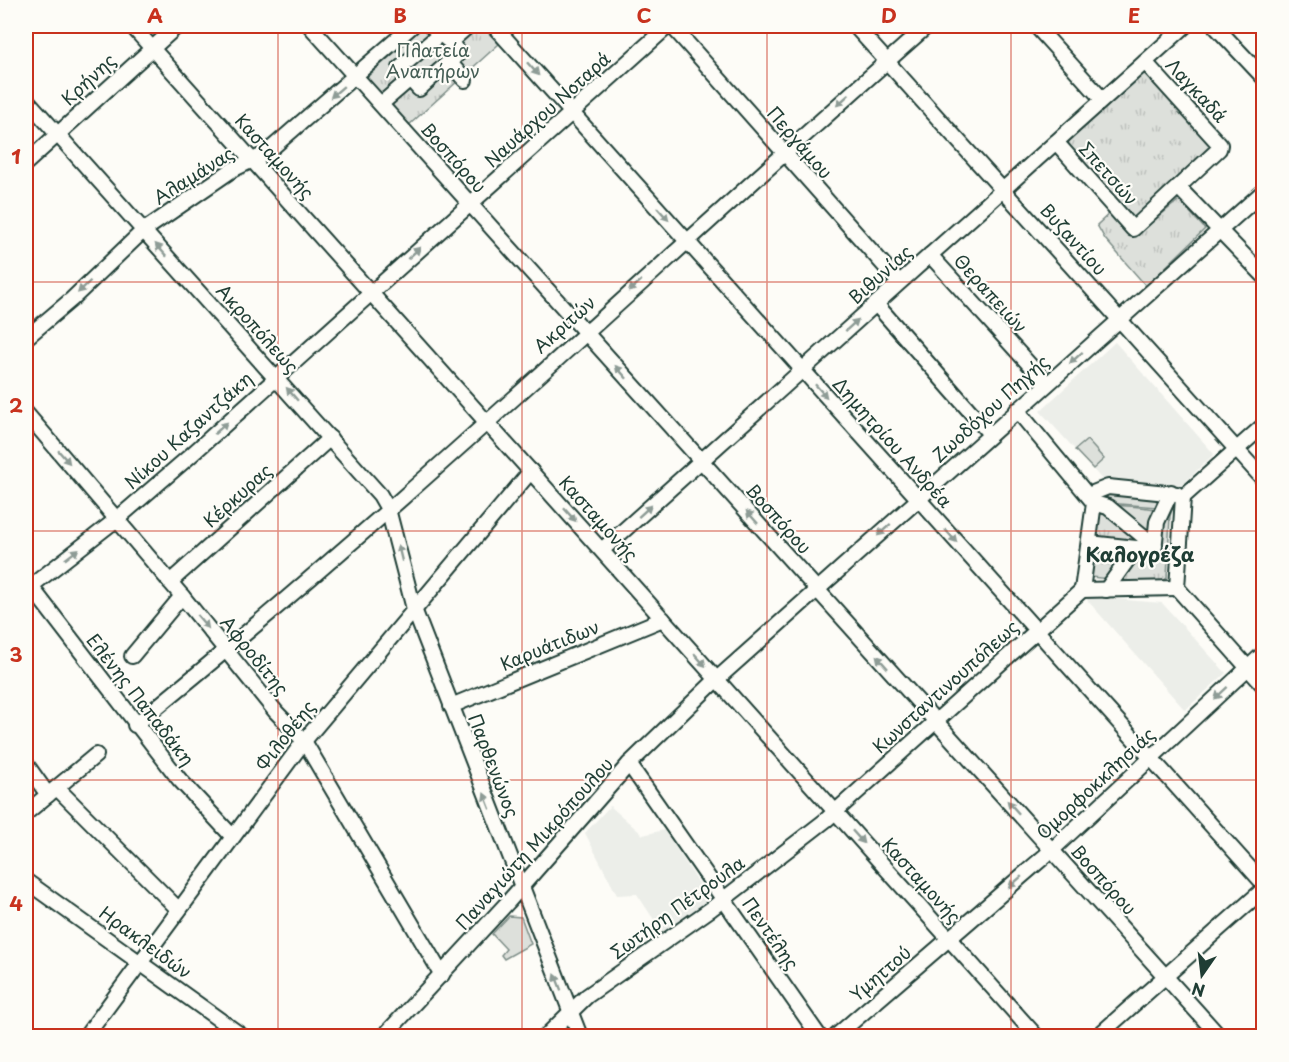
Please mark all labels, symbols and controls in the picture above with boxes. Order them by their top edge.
text: A [147,0,163,30]
text: B [393,0,407,30]
text: C [636,0,652,30]
text: D [881,0,897,30]
text: E [1128,0,1140,30]
park label: Πλατεία Αναπήρων [386,36,480,84]
street label: Ναυάρχου Νοταρά [478,45,616,173]
street label: Κρήνης [55,47,121,111]
street label: Λαγκαδά [1160,52,1234,128]
one-way arrow [526,61,539,76]
one-way arrow [330,85,345,98]
one-way arrow [836,93,851,106]
street label: Περγάμου [761,100,839,184]
street label: Κασταμονής [229,107,321,205]
street label: Βοσπόρου [415,116,493,198]
street label: Σπετσών [1073,135,1145,211]
street label: Αλαμάνας [148,139,239,210]
text: 1 [11,141,21,171]
street label: Βυζαντίου [1035,197,1114,281]
one-way arrow [656,206,669,221]
street label: Βιθυνίας [842,238,918,310]
one-way arrow [155,243,168,258]
one-way arrow [407,246,422,260]
street label: Θεραπειών [948,247,1034,339]
street label: Ακροπόλεως [211,277,306,379]
one-way arrow [628,279,643,292]
one-way arrow [77,280,92,293]
street label: Ακριτών [527,289,601,359]
one-way arrow [845,318,860,332]
street label: Ζωοδόχου Πηγής [925,348,1055,468]
one-way arrow [1069,351,1084,364]
street label: Νίκου Καζαντζάκη [118,365,258,495]
one-way arrow [615,365,628,380]
street label: Δημητρίου Ανδρέα [827,371,959,513]
one-way arrow [814,383,827,398]
one-way arrow [286,387,299,402]
text: 2 [9,390,23,420]
one-way arrow [213,422,228,435]
one-way arrow [57,449,70,465]
street label: Κέρκυρας [197,457,277,533]
street label: Κασταμονής [553,469,645,567]
street label: Βοσπόρου [740,477,818,559]
one-way arrow [637,505,652,518]
one-way arrow [563,507,576,522]
one-way arrow [746,510,759,525]
one-way arrow [876,523,891,537]
one-way arrow [944,528,957,543]
district label: Καλογρέζα [1085,539,1195,569]
one-way arrow [394,544,404,562]
one-way arrow [64,548,80,561]
street label: Αφροδίτης [215,610,296,701]
street label: Καρυάτιδων [496,612,603,677]
street label: Κωνσταντινουπόλεως [866,613,1024,759]
one-way arrow [197,614,210,630]
street label: Ελένης Παπαδάκη [81,627,201,771]
text: 3 [9,639,23,669]
one-way arrow [693,652,706,667]
one-way arrow [876,655,889,670]
one-way arrow [1214,685,1228,699]
street label: Φιλοθέης [249,694,321,776]
street label: Παρθενώνος [462,710,527,821]
street label: Ομορφοκκλησιάς [1030,721,1160,845]
street label: Παναγιώτη Μικρόπουλου [449,751,619,935]
one-way arrow [482,791,492,809]
one-way arrow [1007,800,1020,815]
one-way arrow [851,829,864,844]
street label: Κασταμονής [876,831,968,929]
street label: Βοσπόρου [1065,838,1143,920]
street label: Σωτήρη Πέτρουλα [604,849,750,965]
one-way arrow [1007,875,1023,888]
text: 4 [9,888,23,918]
street label: Πεντέλης [736,891,806,975]
street label: Ηρακλειδών [94,899,198,985]
street label: Υμηττού [844,939,917,1007]
north arrow [1172,945,1232,1005]
one-way arrow [552,973,562,991]
text: N [1189,977,1207,1004]

